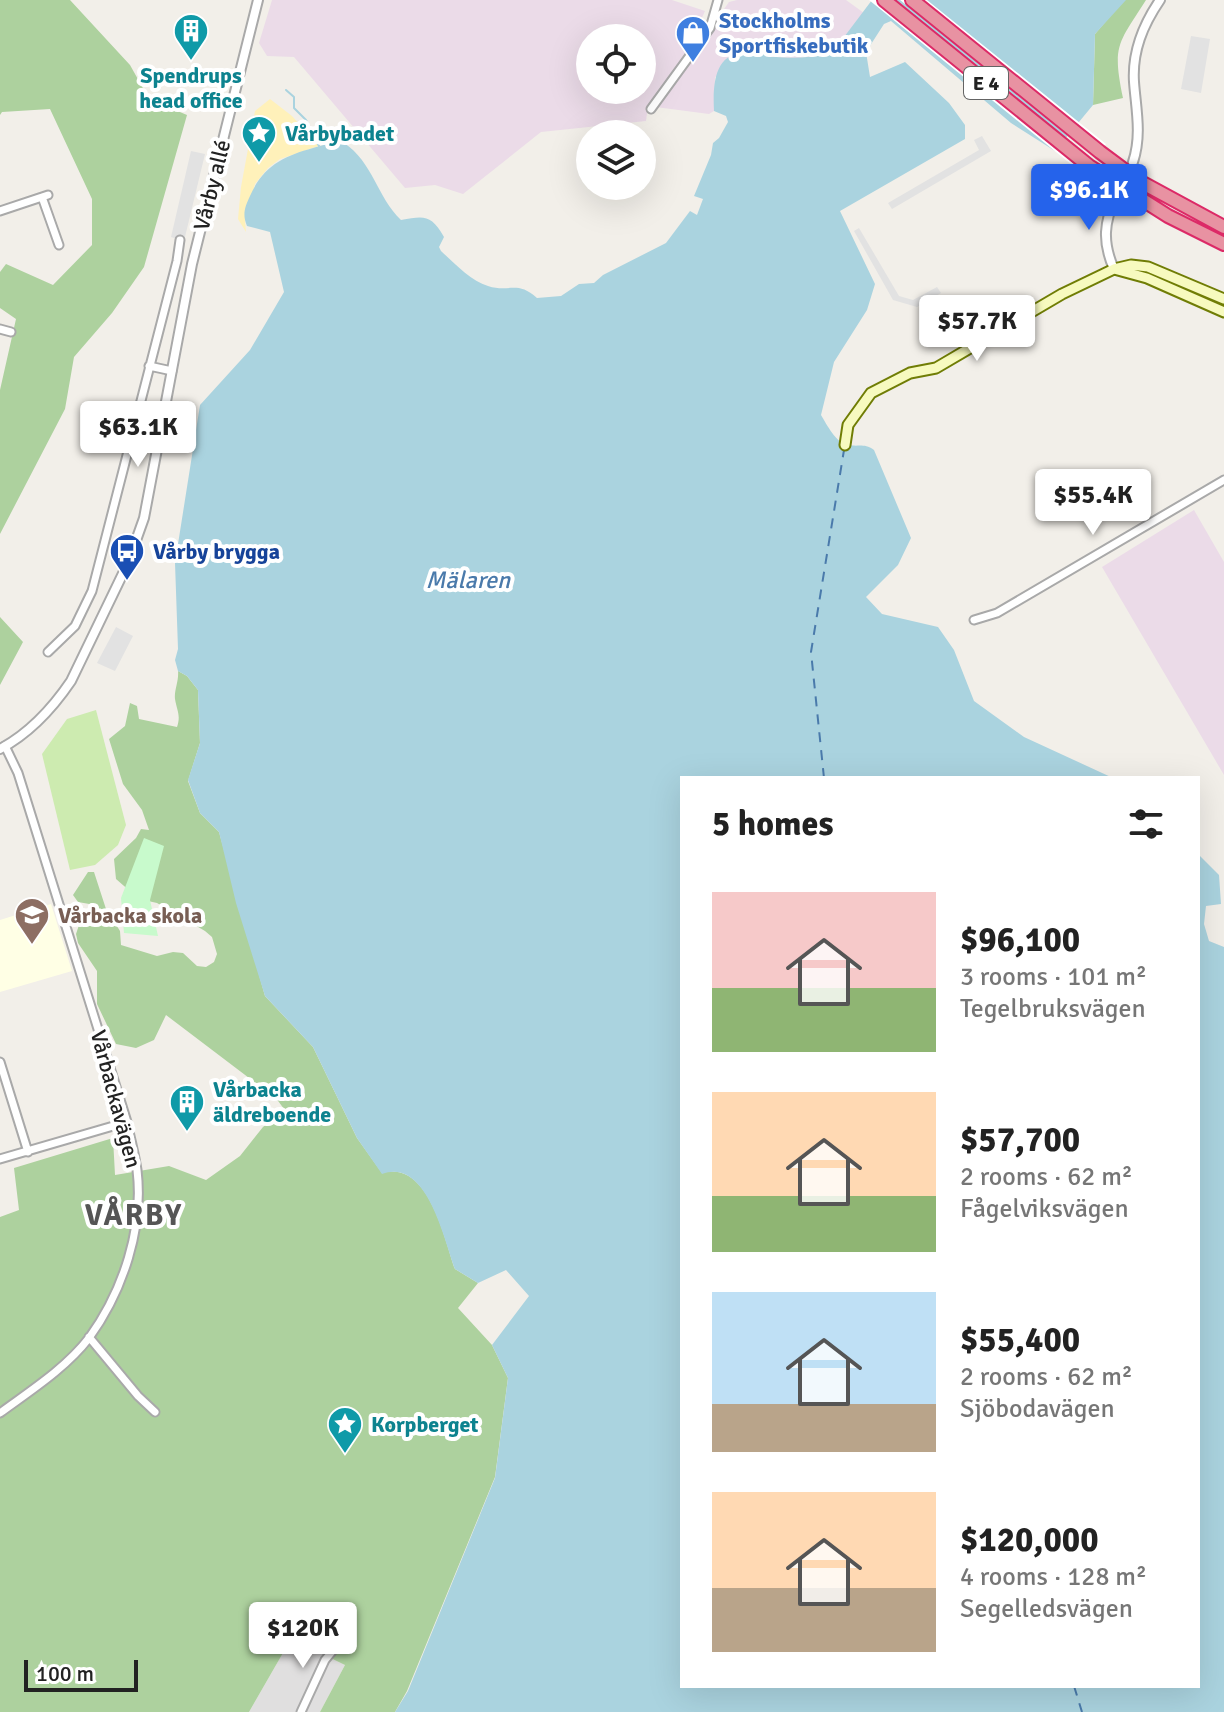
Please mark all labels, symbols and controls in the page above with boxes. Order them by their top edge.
place label: Stockholms Sportfiskebutik [719,7,869,59]
building icon: Spendrups head office [172,12,210,62]
shop icon: Stockholms Sportfiskebutik [674,14,712,64]
map controls [576,24,656,200]
button: locate [576,24,656,104]
place label: Spendrups head office [139,62,243,114]
road number: E 4 [964,67,1008,99]
place icon: Vårbybadet [240,114,278,164]
place label: Vårbybadet [285,120,394,147]
button: layers [576,120,656,200]
street label: Vårby allé [188,137,236,233]
pin: $96.1K [1024,164,1154,232]
text: $96.1K [1049,174,1129,206]
pin: $57.7K [912,295,1042,363]
text: $57.7K [937,305,1017,337]
pin: $63.1K [73,401,203,469]
text: $63.1K [98,411,178,443]
pin: $55.4K [1028,469,1158,537]
text: $55.4K [1053,479,1133,511]
bus stop icon: Vårby brygga [108,532,146,582]
place label: Vårby brygga [153,538,280,565]
water label: Mälaren [426,565,511,595]
icon: filters [1124,802,1168,846]
text: 5 homes [712,803,833,845]
school or university icon: Vårbacka skola [13,896,51,946]
place label: Vårbacka skola [58,902,202,929]
text: $96,100 [960,919,1080,961]
icon: home [776,924,872,1020]
text: 3 rooms · 101 m² [960,961,1147,993]
text: Tegelbruksvägen [960,993,1146,1025]
street label: Vårbackavägen [85,1027,147,1171]
place label: Vårbacka äldreboende [213,1076,331,1128]
building icon: Vårbacka äldreboende [168,1083,206,1133]
text: $57,700 [960,1119,1080,1161]
icon: home [776,1124,872,1220]
text: 2 rooms · 62 m² [960,1161,1133,1193]
text: Fågelviksvägen [960,1193,1129,1225]
district label: VÅRBY [85,1196,183,1234]
text: $55,400 [960,1319,1080,1361]
icon: home [776,1324,872,1420]
text: 2 rooms · 62 m² [960,1361,1133,1393]
text: Sjöbodavägen [960,1393,1115,1425]
place icon: Korpberget [326,1405,364,1455]
place label: Korpberget [371,1411,479,1438]
text: $120,000 [960,1519,1099,1561]
icon: home [776,1524,872,1620]
text: 4 rooms · 128 m² [960,1561,1147,1593]
text: Segelledsvägen [960,1593,1133,1625]
pin: $120K [247,1602,359,1670]
text: $120K [267,1612,339,1644]
scale bar [24,1656,138,1692]
text: 100 m [36,1660,94,1687]

